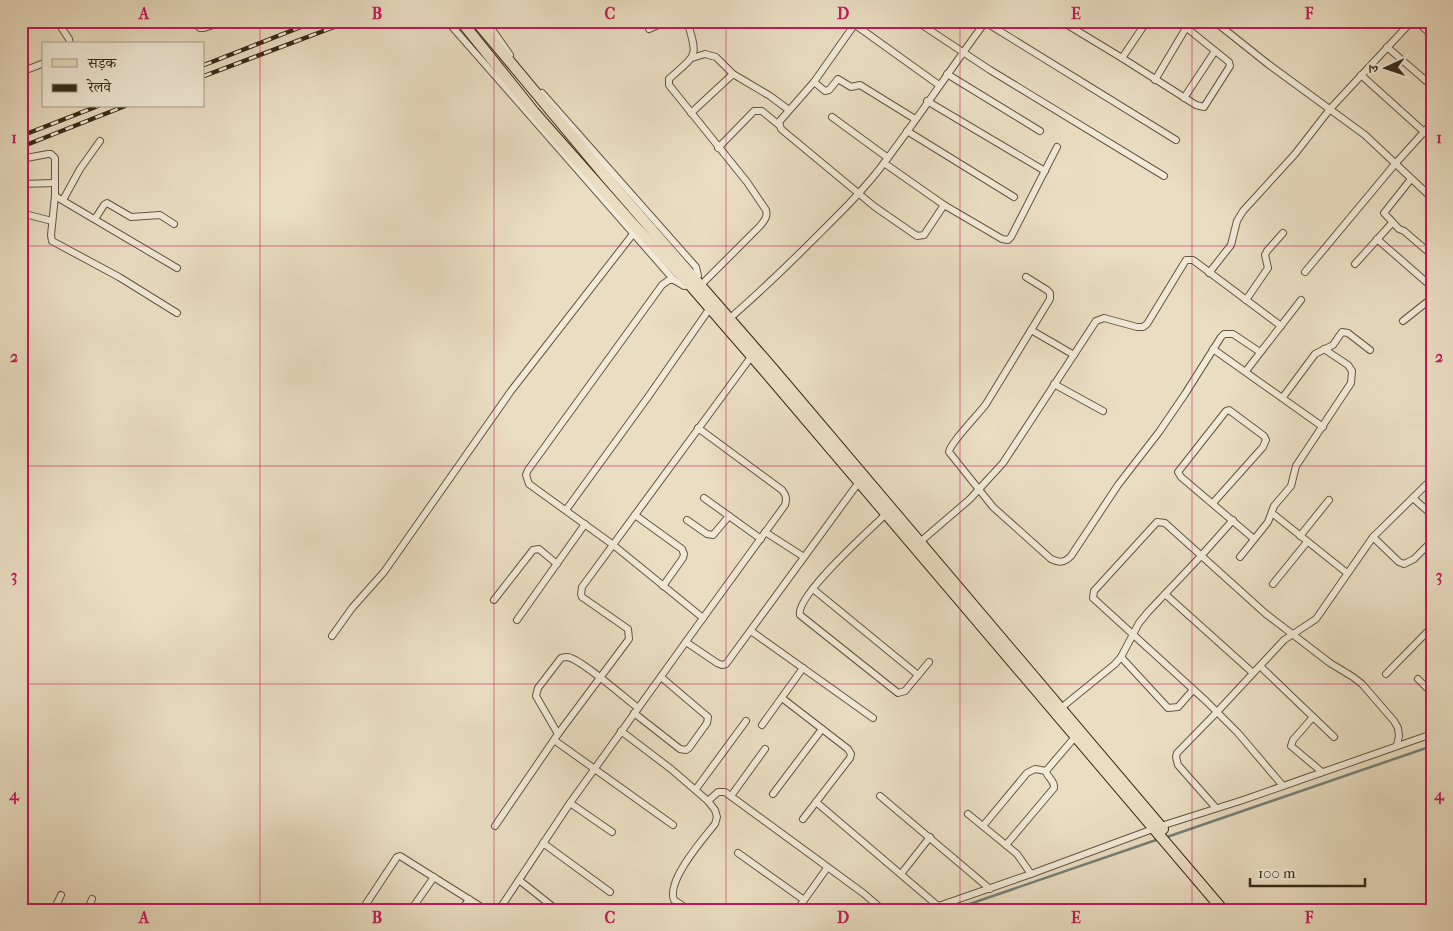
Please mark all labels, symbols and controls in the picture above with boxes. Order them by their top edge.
text: A [138,4,150,23]
text: B [372,4,382,23]
text: C [605,4,616,23]
text: D [837,4,849,23]
text: E [1071,4,1081,23]
text: F [1304,4,1314,23]
legend [42,42,205,108]
north arrow [1360,42,1410,92]
text: सड़क [87,54,117,72]
text: उ [1365,64,1382,74]
text: रेलवे [86,78,112,96]
text: 1 [11,128,17,147]
text: 1 [1436,128,1442,147]
text: 2 [10,347,18,366]
text: 2 [1435,347,1443,366]
text: 3 [11,566,17,586]
text: 3 [1436,566,1442,586]
text: 4 [8,785,20,805]
text: 4 [1433,785,1445,805]
scale bar [1250,856,1366,888]
text: 100 m [1258,864,1296,882]
text: A [138,908,150,927]
text: B [372,908,382,927]
text: C [605,908,616,927]
text: D [837,908,849,927]
text: E [1071,908,1081,927]
text: F [1304,908,1314,927]

